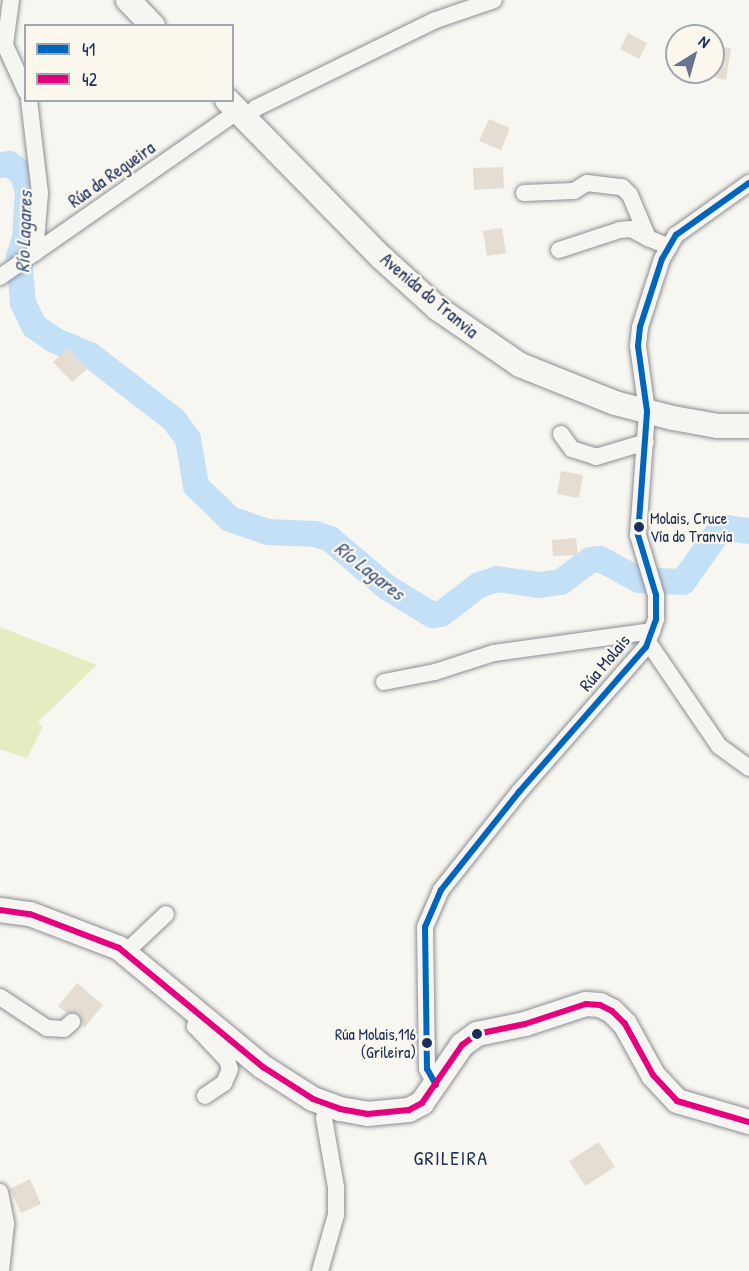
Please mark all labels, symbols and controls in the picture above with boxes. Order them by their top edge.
legend [24,24,234,102]
north arrow [665,24,725,84]
text: N [695,30,715,53]
text: 41 [82,37,95,62]
text: 42 [82,67,97,92]
street label: Rúa da Regueira [65,137,159,213]
water label: Río Lagares [10,191,36,273]
street label: Avenida do Tranvia [376,249,482,343]
place label: Molais, Cruce Vía do Tranvía [650,508,732,546]
marker: Molais, Cruce Vía do Tranvía [633,521,645,533]
water label: Río Lagares [330,535,410,605]
street label: Rúa Molais [575,630,635,696]
place label: Rúa Molais,116 (Grileira) [335,1024,416,1062]
unlabelled marker [471,1028,483,1040]
marker: Rúa Molais,116 (Grileira) [421,1037,433,1049]
district label: GRILEIRA [413,1145,489,1169]

